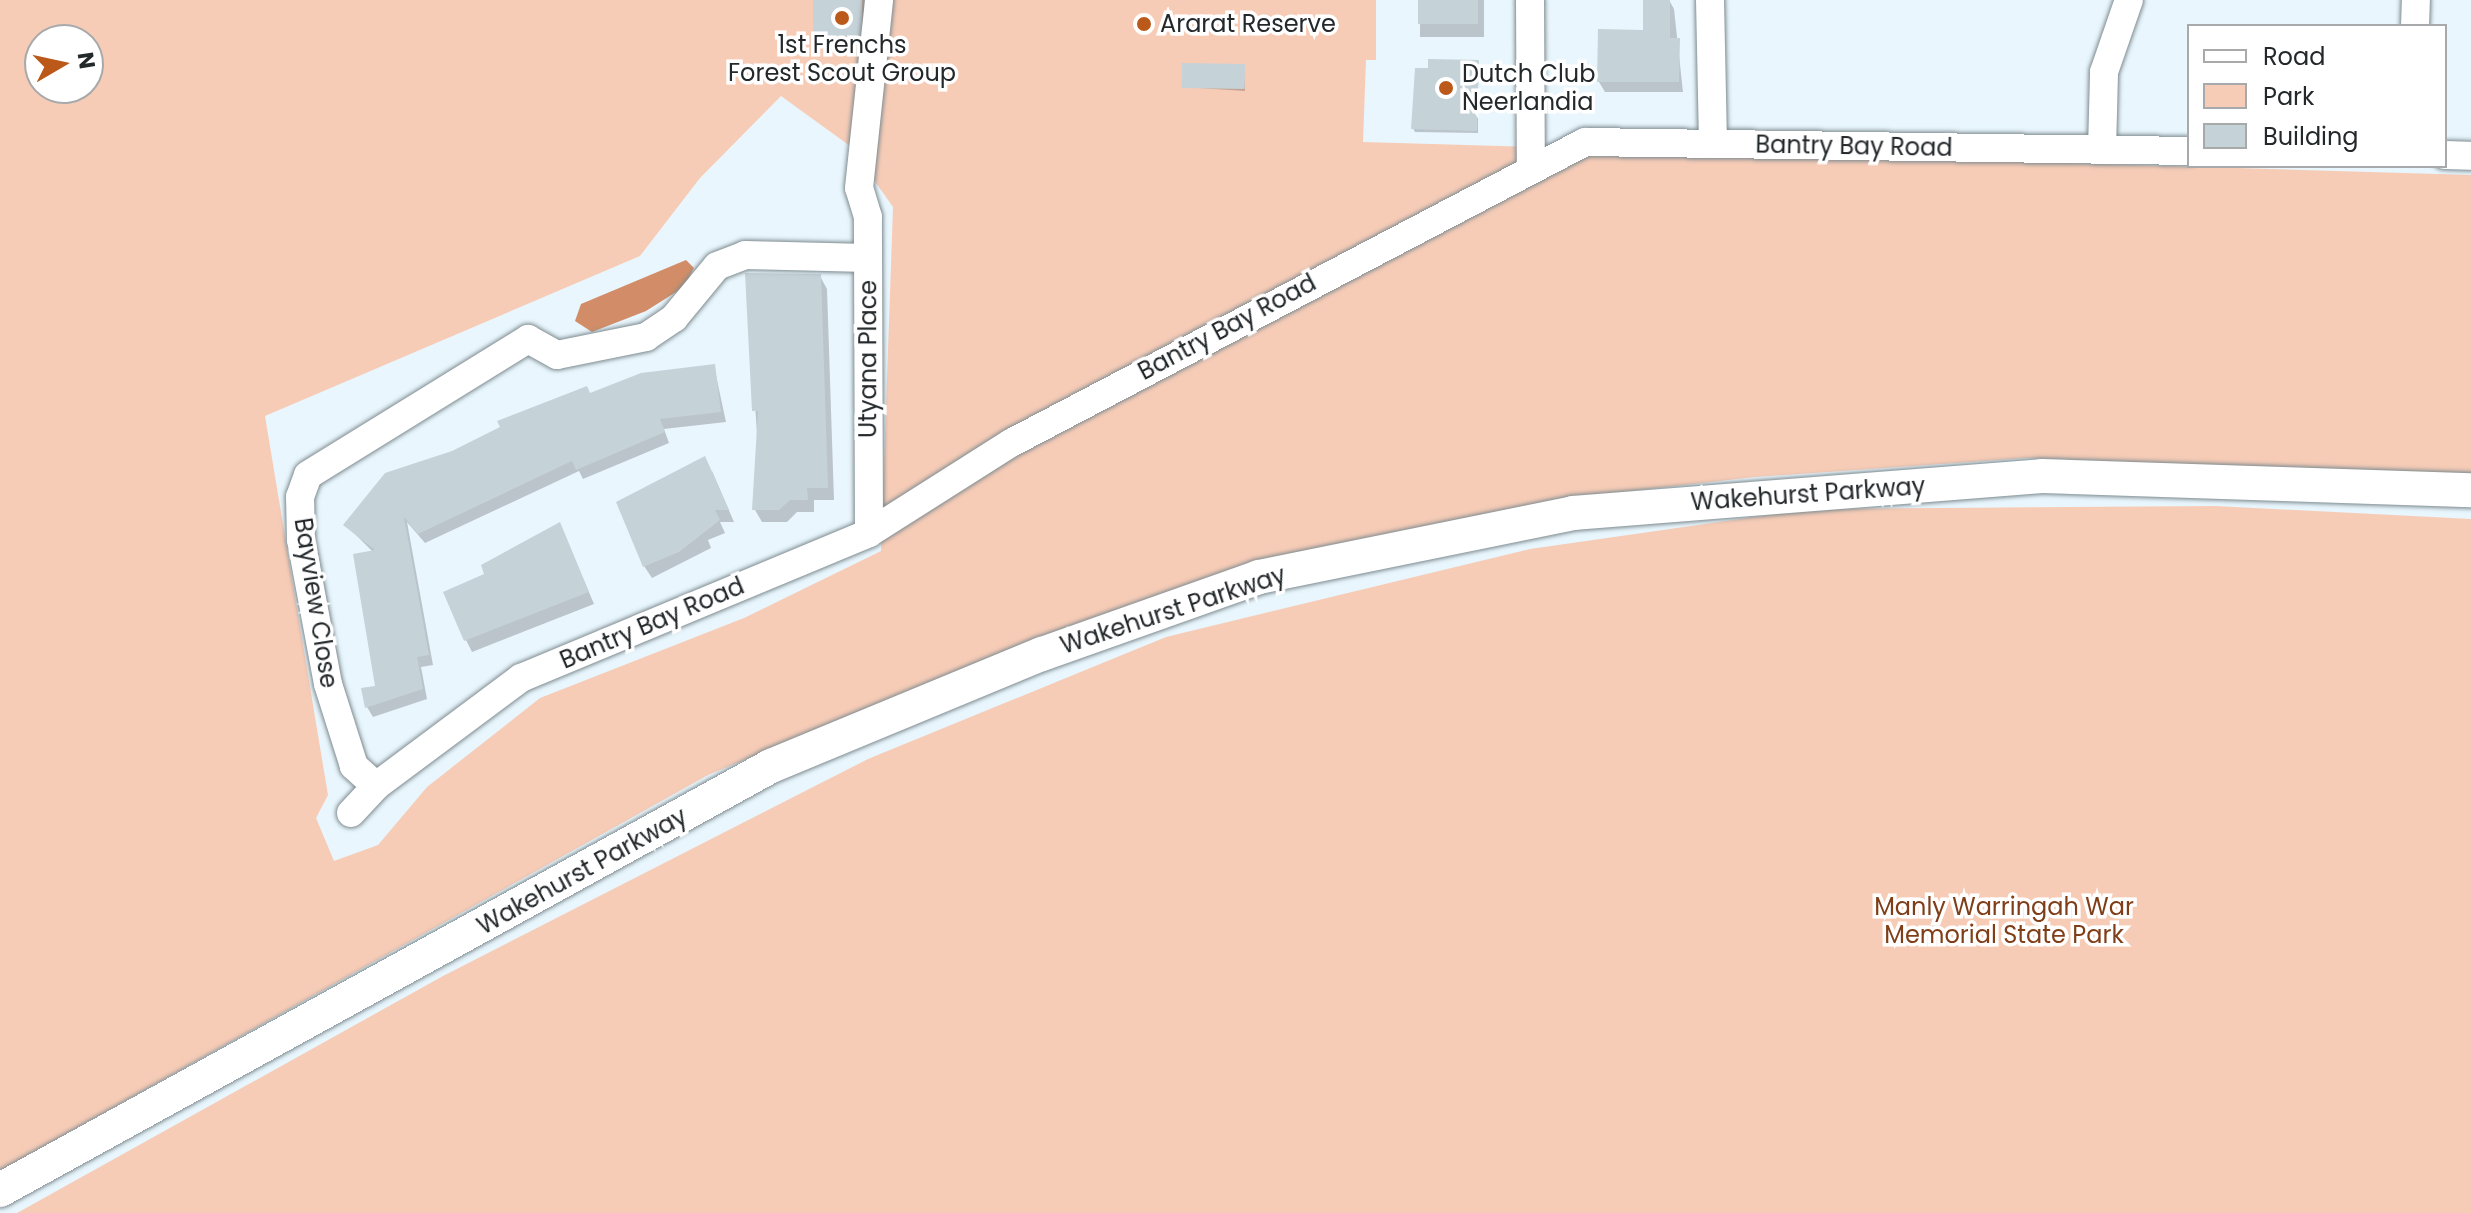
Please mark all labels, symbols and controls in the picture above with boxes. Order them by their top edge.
marker: 1st Frenchs Forest Scout Group [833,9,851,27]
place label: Ararat Reserve [1160,10,1336,38]
marker: Ararat Reserve [1135,15,1153,33]
north arrow [24,24,104,104]
legend [2187,24,2447,168]
place label: 1st Frenchs Forest Scout Group [728,31,956,87]
text: Road [2263,40,2325,73]
text: N [70,50,103,71]
place label: Dutch Club Neerlandia [1462,60,1595,116]
marker: Dutch Club Neerlandia [1437,79,1455,97]
text: Park [2263,80,2314,113]
text: Building [2263,120,2359,153]
street label: Bantry Bay Road [1755,130,1953,162]
street label: Bantry Bay Road [1133,268,1321,386]
street label: Utyana Place [854,280,882,438]
street label: Wakehurst Parkway [1690,471,1926,517]
street label: Bayview Close [288,516,344,690]
street label: Wakehurst Parkway [1057,560,1289,660]
street label: Bantry Bay Road [556,571,748,675]
street label: Wakehurst Parkway [472,801,692,941]
park label: Manly Warringah War Memorial State Park [1874,893,2134,949]

